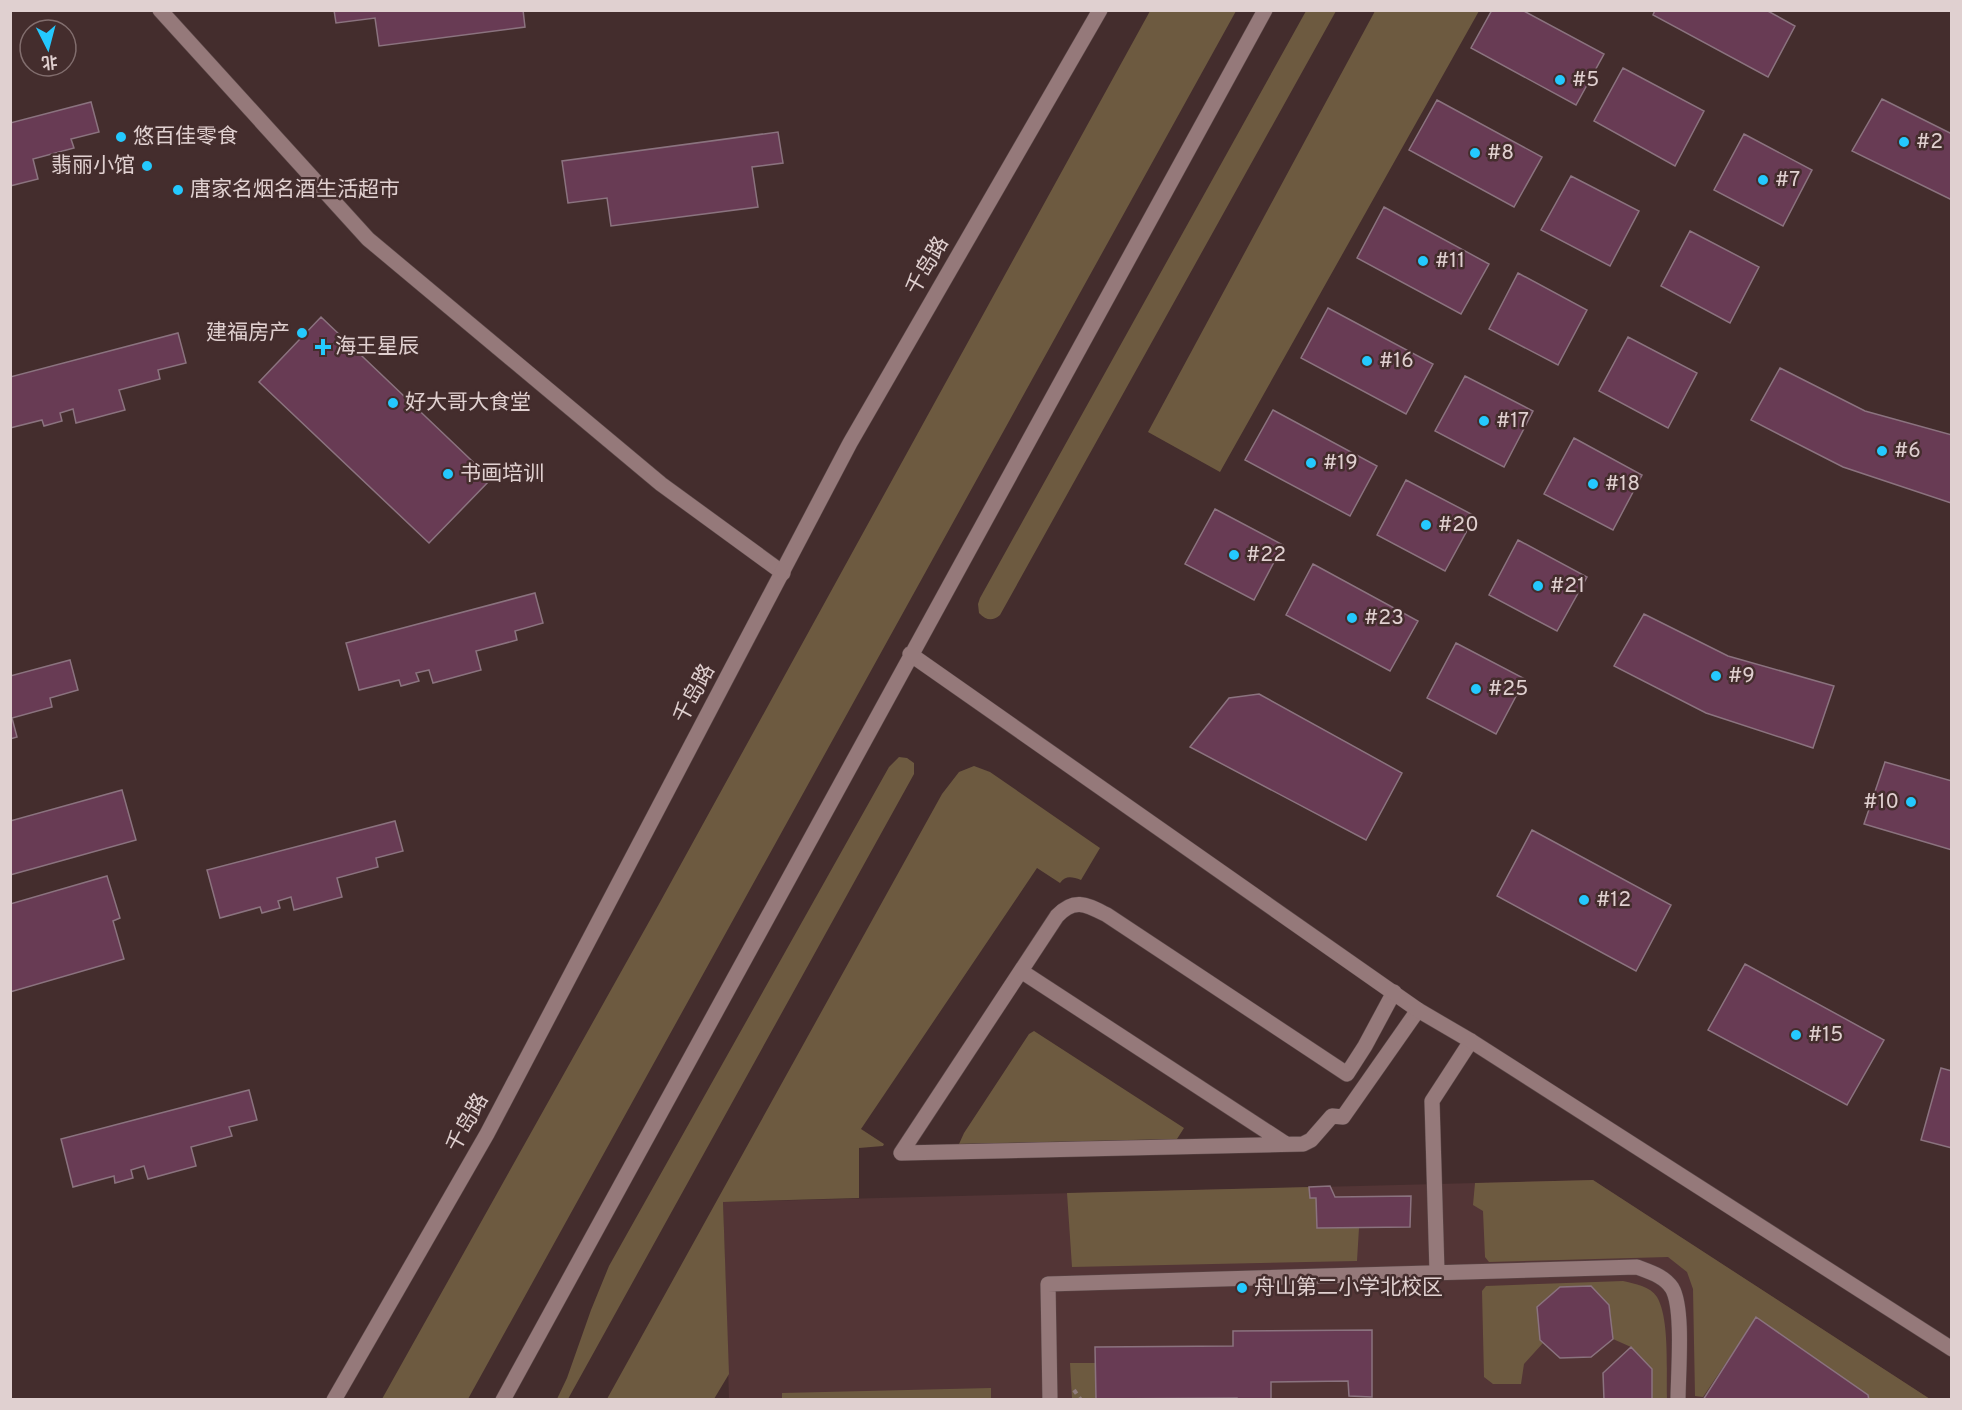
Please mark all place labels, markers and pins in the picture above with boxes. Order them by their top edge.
place label: #5 [1572,67,1599,94]
marker: #5 [1553,73,1567,87]
place label: 悠百佳零食 [133,124,238,151]
place label: #2 [1916,129,1943,156]
marker: 悠百佳零食 [114,130,128,144]
marker: #2 [1897,135,1911,149]
place label: #8 [1487,140,1514,167]
marker: #8 [1468,146,1482,160]
place label: 翡丽小馆 [51,153,135,180]
marker: 翡丽小馆 [140,159,154,173]
place label: #7 [1775,167,1800,194]
marker: #7 [1756,173,1770,187]
place label: 唐家名烟名酒生活超市 [190,177,400,204]
marker: 唐家名烟名酒生活超市 [171,183,185,197]
place label: #11 [1435,248,1465,275]
marker: #11 [1416,254,1430,268]
place label: 建福房产 [206,320,290,347]
marker: 建福房产 [295,326,309,340]
place label: 海王星辰 [335,334,419,361]
marker: 海王星辰 [316,340,330,354]
place label: #16 [1379,348,1414,375]
marker: #16 [1360,354,1374,368]
place label: 好大哥大食堂 [405,390,531,417]
marker: 好大哥大食堂 [386,396,400,410]
place label: #17 [1496,408,1529,435]
marker: #17 [1477,414,1491,428]
place label: #6 [1894,438,1921,465]
marker: #6 [1875,444,1889,458]
place label: #19 [1323,450,1358,477]
marker: #19 [1304,456,1318,470]
place label: 书画培训 [460,461,544,488]
marker: 书画培训 [441,467,455,481]
place label: #18 [1605,471,1640,498]
marker: #18 [1586,477,1600,491]
place label: #20 [1438,512,1479,539]
marker: #20 [1419,518,1433,532]
place label: #22 [1246,542,1286,569]
marker: #22 [1227,548,1241,562]
place label: #21 [1550,573,1585,600]
marker: #21 [1531,579,1545,593]
place label: #23 [1364,605,1404,632]
marker: #23 [1345,611,1359,625]
place label: #9 [1728,663,1755,690]
marker: #9 [1709,669,1723,683]
place label: #25 [1488,676,1528,703]
marker: #25 [1469,682,1483,696]
place label: #10 [1863,789,1899,816]
marker: #10 [1904,795,1918,809]
place label: #12 [1596,887,1631,914]
marker: #12 [1577,893,1591,907]
place label: #15 [1808,1022,1843,1049]
marker: #15 [1789,1028,1803,1042]
place label: 舟山第二小学北校区 [1254,1275,1443,1302]
marker: 舟山第二小学北校区 [1235,1281,1249,1295]

